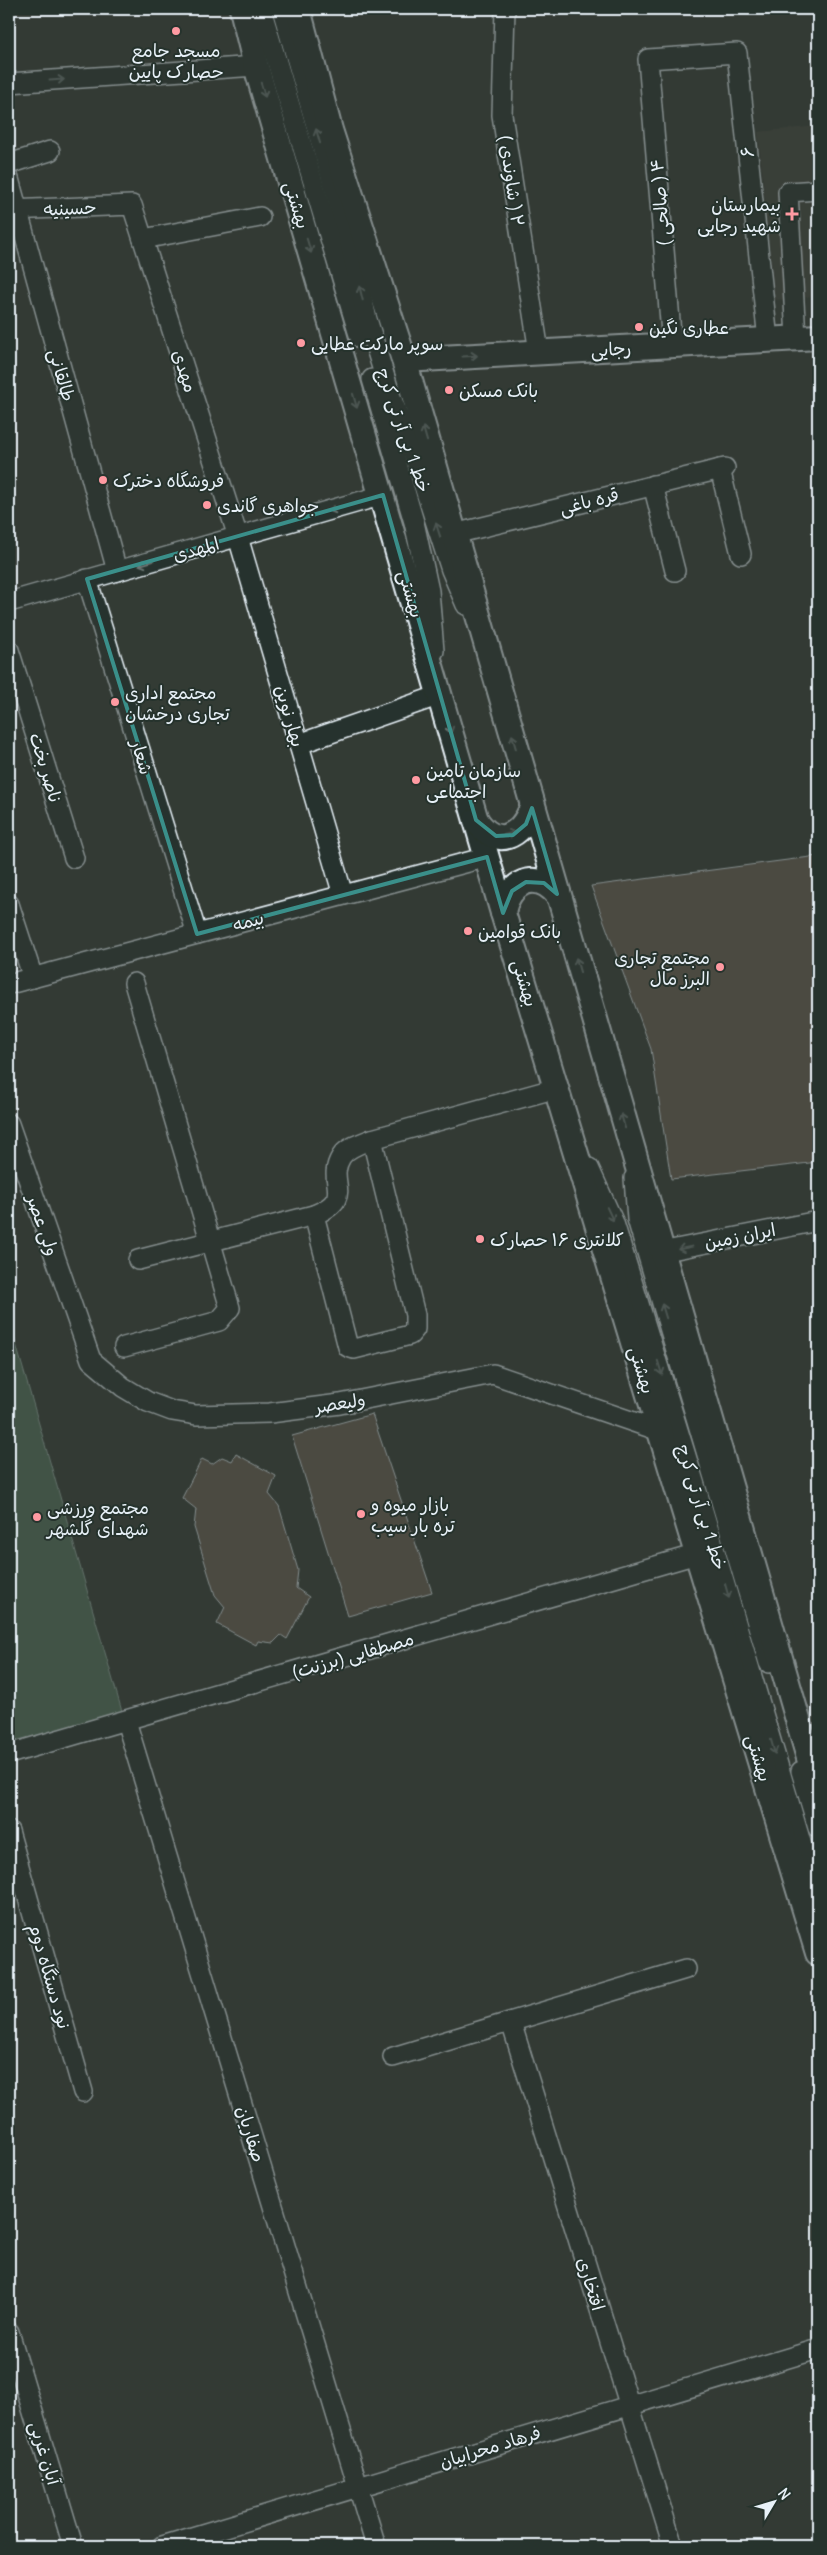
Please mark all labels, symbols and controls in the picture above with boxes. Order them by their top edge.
marker: مسجد جامع حصارک پایین [170,25,182,37]
place label: مسجد جامع حصارک پایین [129,39,224,84]
one-way arrow [49,75,65,84]
one-way arrow [259,81,269,97]
one-way arrow [313,128,323,144]
street label: ( شاوندی ) ۲ [494,134,530,228]
street label: ۶ [735,145,759,159]
street label: ( صالحی ) ۴ [645,158,675,246]
street label: بهشتی [279,179,315,231]
place label: بیمارستان شهید رجایی [697,193,781,237]
street label: حسینیه [43,196,97,220]
marker: بیمارستان شهید رجایی [785,207,799,221]
one-way arrow [305,237,315,253]
one-way arrow [356,285,365,301]
place label: عطاری نگین [649,316,729,339]
marker: عطاری نگین [633,321,645,333]
place label: سوپر مارکت عطایی [311,332,443,356]
street label: رجایی [590,336,632,362]
marker: سوپر مارکت عطایی [295,337,307,349]
street label: طالقانی [44,346,80,404]
street label: مهدی [167,347,203,395]
one-way arrow [462,352,478,361]
street label: خط 1 بی آر تی کرج [371,365,436,496]
place label: بانک مسکن [459,379,538,402]
marker: بانک مسکن [443,384,455,396]
one-way arrow [351,393,361,409]
one-way arrow [420,426,429,442]
place label: فروشگاه دخترک [113,469,224,492]
marker: فروشگاه دخترک [97,474,109,486]
street label: قره باغی [557,483,621,519]
place label: جواهری گاندی [217,494,319,518]
marker: جواهری گاندی [201,499,213,511]
one-way arrow [328,504,344,514]
one-way arrow [433,522,443,538]
street label: المهدی [170,531,222,567]
one-way arrow [138,558,154,568]
street label: بهشتی [393,568,429,620]
place label: مجتمع اداری تجاری درخشان [125,681,231,725]
street label: بهار نوین [270,682,310,750]
marker: مجتمع اداری تجاری درخشان [109,696,121,708]
one-way arrow [445,717,455,733]
street label: ناصر بخت [24,730,68,806]
one-way arrow [508,734,518,750]
street label: شعار [125,735,158,777]
place label: سازمان تامین اجتماعی [426,759,521,803]
marker: سازمان تامین اجتماعی [410,774,422,786]
one-way arrow [500,829,516,839]
street label: بیمه [230,906,266,936]
place label: بانک قوامین [478,920,561,943]
marker: بانک قوامین [462,925,474,937]
place label: مجتمع تجاری البرز مال [614,946,710,990]
street label: بهشتی [507,957,543,1009]
one-way arrow [572,957,582,973]
marker: مجتمع تجاری البرز مال [714,961,726,973]
one-way arrow [618,1113,628,1129]
street label: ولی عصر [21,1189,64,1259]
one-way arrow [605,1206,615,1221]
street label: ایران زمین [702,1218,778,1254]
place label: کلانتری ۱۶ حصارک [490,1228,624,1251]
marker: کلانتری ۱۶ حصارک [474,1233,486,1245]
one-way arrow [677,1243,693,1253]
one-way arrow [658,1304,668,1320]
street label: بهشتی [624,1344,660,1396]
one-way arrow [655,1360,665,1376]
street label: ولیعصر [311,1388,367,1419]
street label: خط 1 بی آر تی کرج [671,1441,732,1573]
place label: بازار میوه و تره بار سیب [369,1493,455,1537]
place label: مجتمع ورزشی شهدای گلشهر [45,1496,149,1540]
marker: بازار میوه و تره بار سیب [355,1508,367,1520]
marker: مجتمع ورزشی شهدای گلشهر [31,1511,43,1523]
one-way arrow [722,1582,732,1598]
street label: مصطفایی (برزنت) [289,1627,417,1683]
street label: بهشتی [741,1732,777,1784]
one-way arrow [768,1738,778,1754]
street label: نود دستگاه دوم [21,1921,76,2032]
street label: صفاریان [232,2103,270,2165]
street label: افتخاری [572,2255,610,2313]
street label: آبان غربی [24,2418,66,2489]
street label: فرهاد محرابیان [436,2421,544,2473]
north arrow [750,2478,800,2528]
text: N [774,2485,794,2503]

